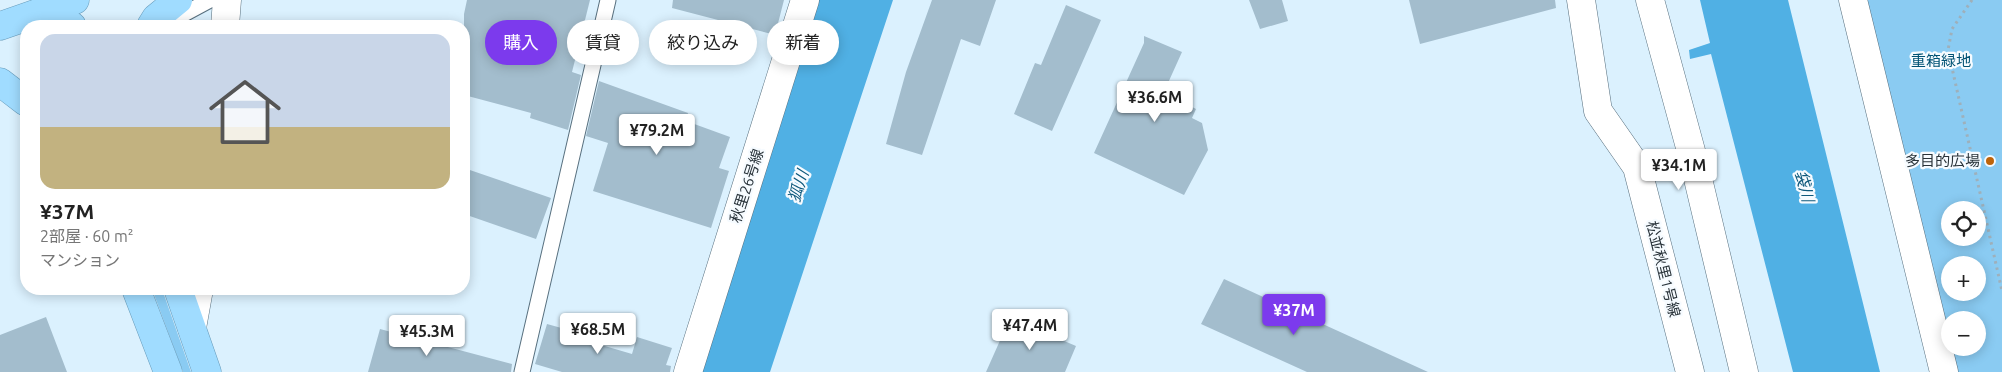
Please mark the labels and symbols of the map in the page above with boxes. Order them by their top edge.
park label: 重箱緑地 [1911,52,1971,69]
pin: ¥36.6M [1114,80,1196,123]
pin: ¥79.2M [616,114,698,156]
street label: 秋里26号線 [727,147,766,225]
pin: ¥34.1M [1638,148,1720,191]
place label: 多目的広場 [1905,152,1980,169]
marker: 多目的広場 [1984,155,1996,167]
water label: 狐川 [784,166,812,204]
water label: 袋川 [1792,168,1818,206]
street label: 松並秋里1号線 [1643,219,1684,319]
pin: ¥37M [1264,294,1324,336]
pin: ¥47.4M [989,308,1071,351]
pin: ¥68.5M [557,312,639,355]
pin: ¥45.3M [386,314,468,357]

